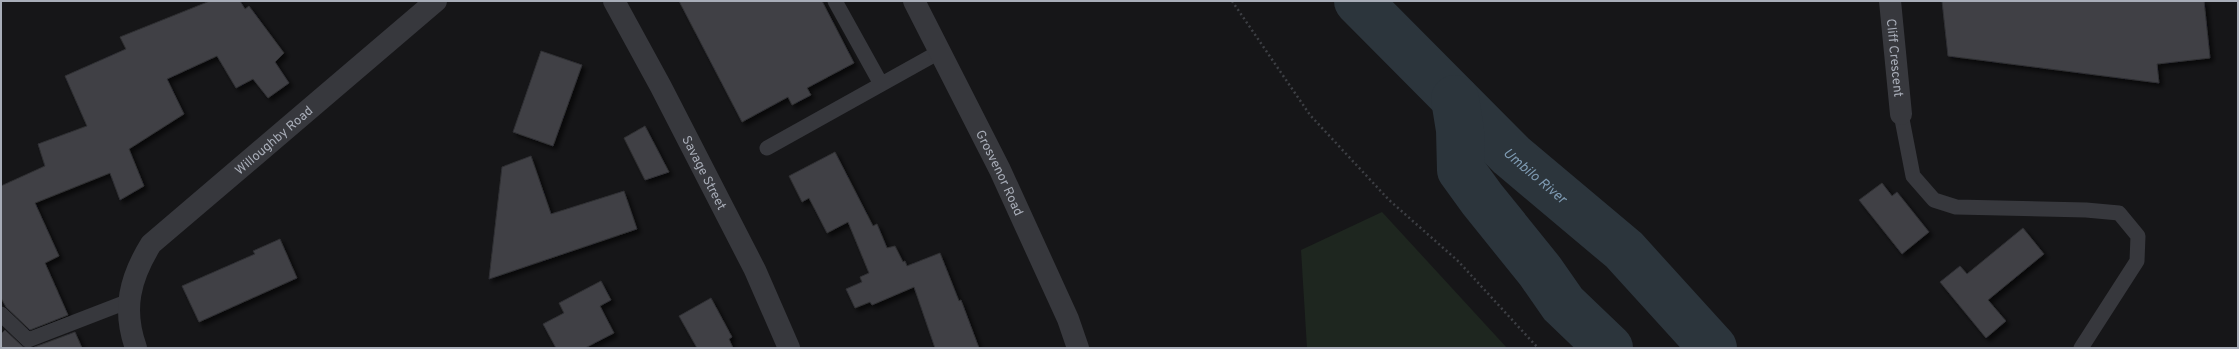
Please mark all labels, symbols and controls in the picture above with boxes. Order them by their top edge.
street label: Cliff Crescent [1882,18,1905,98]
street label: Willoughby Road [232,104,317,179]
street label: Grosvenor Road [971,128,1026,219]
street label: Savage Street [677,134,729,213]
water label: Umbilo River [1499,145,1571,209]

